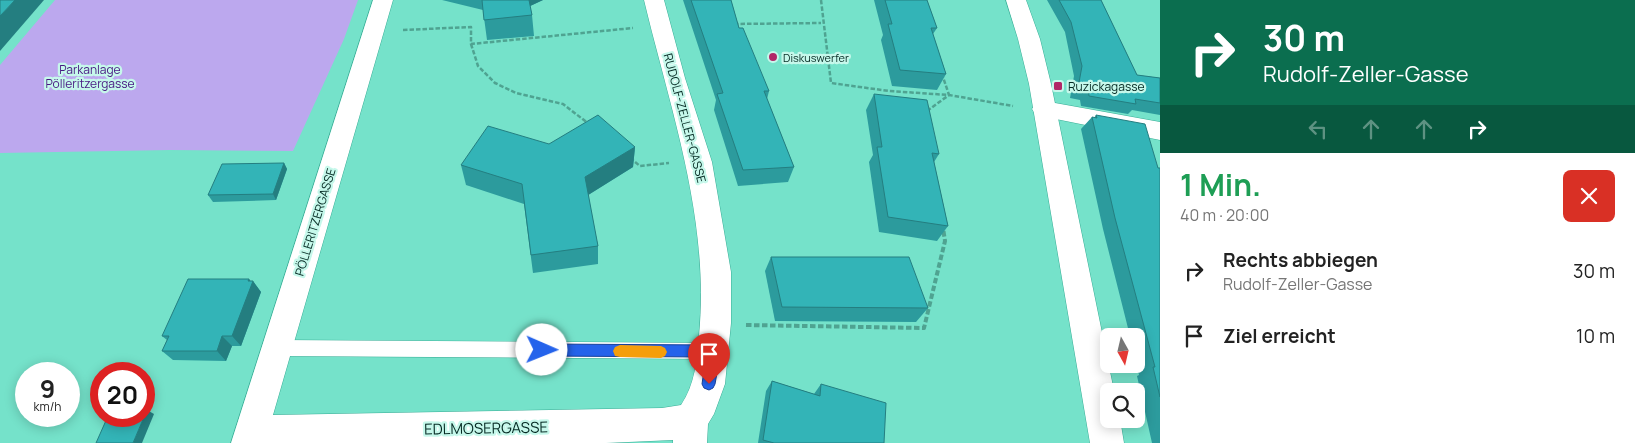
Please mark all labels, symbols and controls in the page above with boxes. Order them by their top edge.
text: 30 m [1263,14,1345,62]
icon: right [1180,20,1245,85]
place label: Diskuswerfer [783,50,849,65]
street label: RUDOLF-ZELLER-GASSE [660,51,710,185]
marker: Diskuswerfer [767,51,779,63]
text: Rudolf-Zeller-Gasse [1263,59,1469,89]
park label: Parkanlage Pölleritzergasse [45,61,135,92]
place label: Ruzickagasse [1068,78,1145,95]
marker: Ruzickagasse [1052,80,1064,92]
icon: left [1304,115,1332,143]
icon: ahead [1357,115,1385,143]
icon: ahead [1410,115,1438,143]
icon: right [1463,115,1491,143]
text: 1 Min. [1180,164,1261,205]
street label: PÖLLERITZERGASSE [291,166,340,278]
button: close [1563,170,1615,222]
text: 40 m · 20:00 [1180,204,1269,226]
text: Rechts abbiegen [1223,247,1378,273]
icon: right [1180,257,1208,285]
text: 30 m [1573,258,1615,284]
text: Rudolf-Zeller-Gasse [1223,273,1372,295]
icon: arrive [1180,322,1208,350]
position arrow [515,323,567,375]
text: Ziel erreicht [1223,323,1336,349]
text: 10 m [1576,323,1615,349]
north arrow [1100,328,1145,372]
map controls [1100,328,1145,428]
pin [688,333,730,384]
icon: arrive [695,340,723,368]
speed limit sign: 20 [90,362,155,427]
text: 9 [40,371,55,406]
button: search [1100,383,1145,428]
text: km/h [34,398,61,415]
street label: EDLMOSERGASSE [424,416,548,440]

